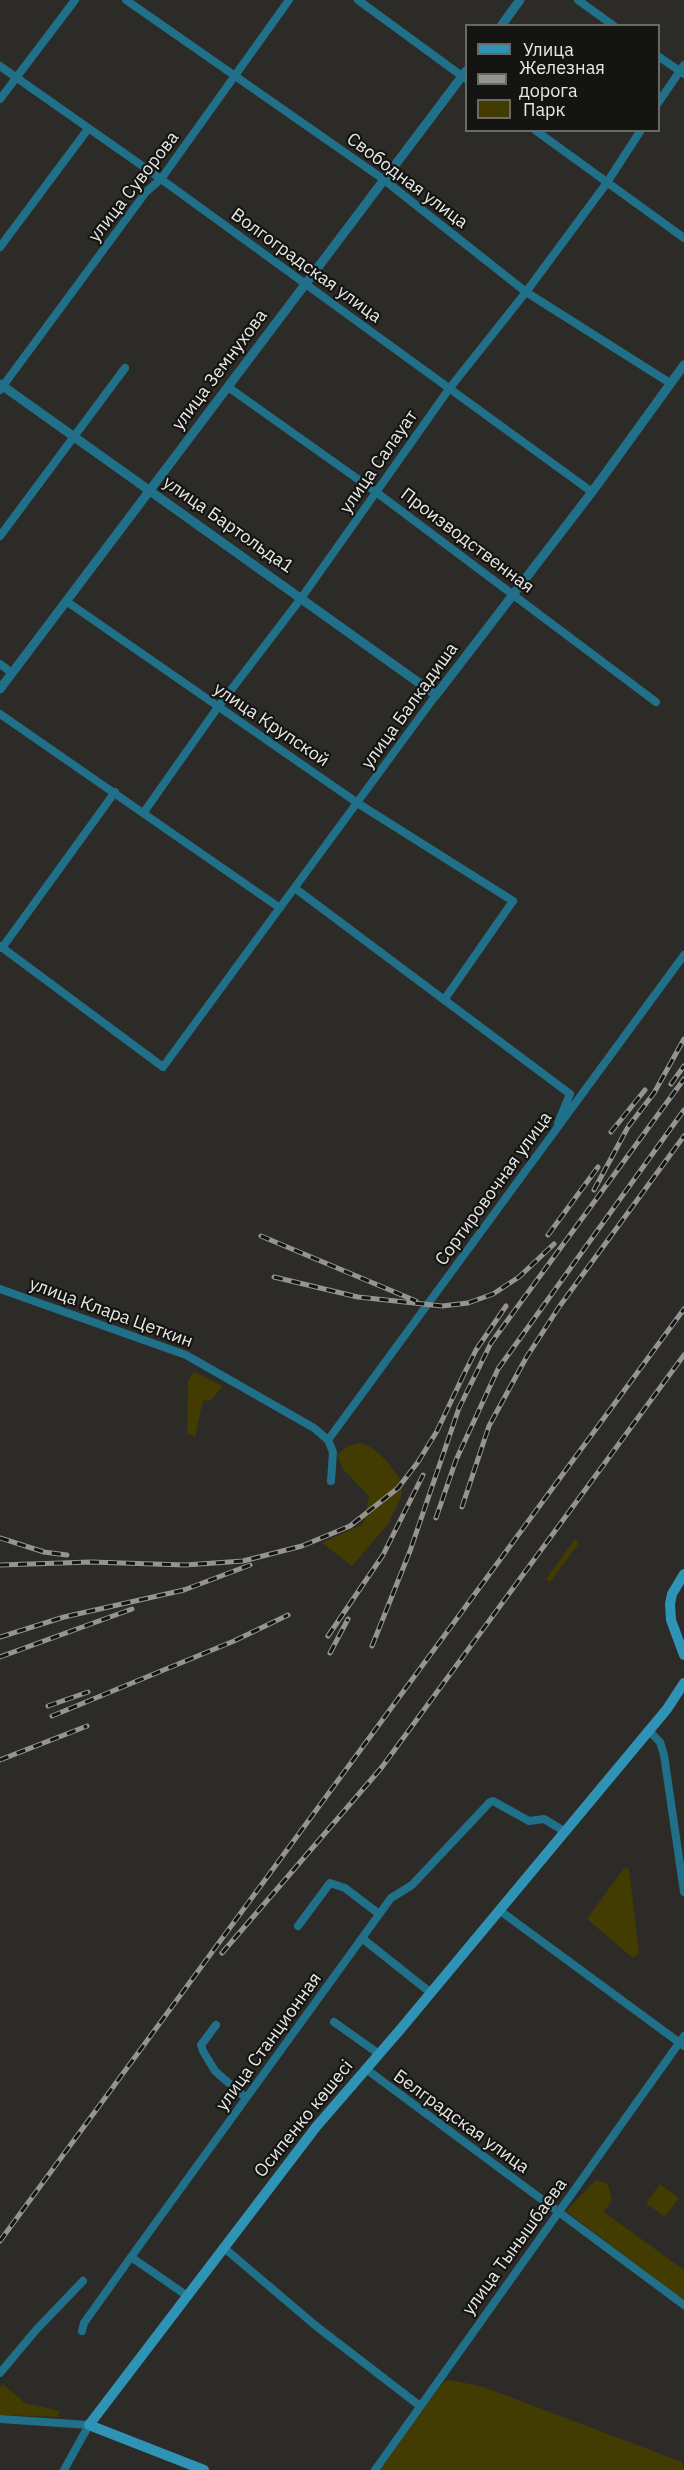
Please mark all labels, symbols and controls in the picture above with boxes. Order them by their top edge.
legend [465,24,660,132]
text: Улица [523,38,574,61]
text: Железная дорога [519,56,605,102]
text: Парк [523,98,565,121]
street label: улица Суворова [84,127,184,247]
street label: Свободная улица [342,128,472,234]
street label: Волгоградская улица [227,204,385,328]
street label: улица Земнухова [168,305,272,435]
street label: улица Салауат [335,406,423,518]
street label: улица Бартольда1 [159,472,297,578]
street label: Производственная [396,484,538,598]
street label: улица Балкадиша [357,639,463,773]
street label: улица Крупской [209,678,333,772]
street label: Сортировочная улица [431,1108,557,1270]
street label: улица Клара Цеткин [26,1273,196,1353]
street label: улица Станционная [212,1969,326,2115]
street label: Осипенко көшесі [250,2056,358,2182]
street label: Белградская улица [389,2065,533,2179]
street label: улица Тынышбаева [458,2174,572,2320]

